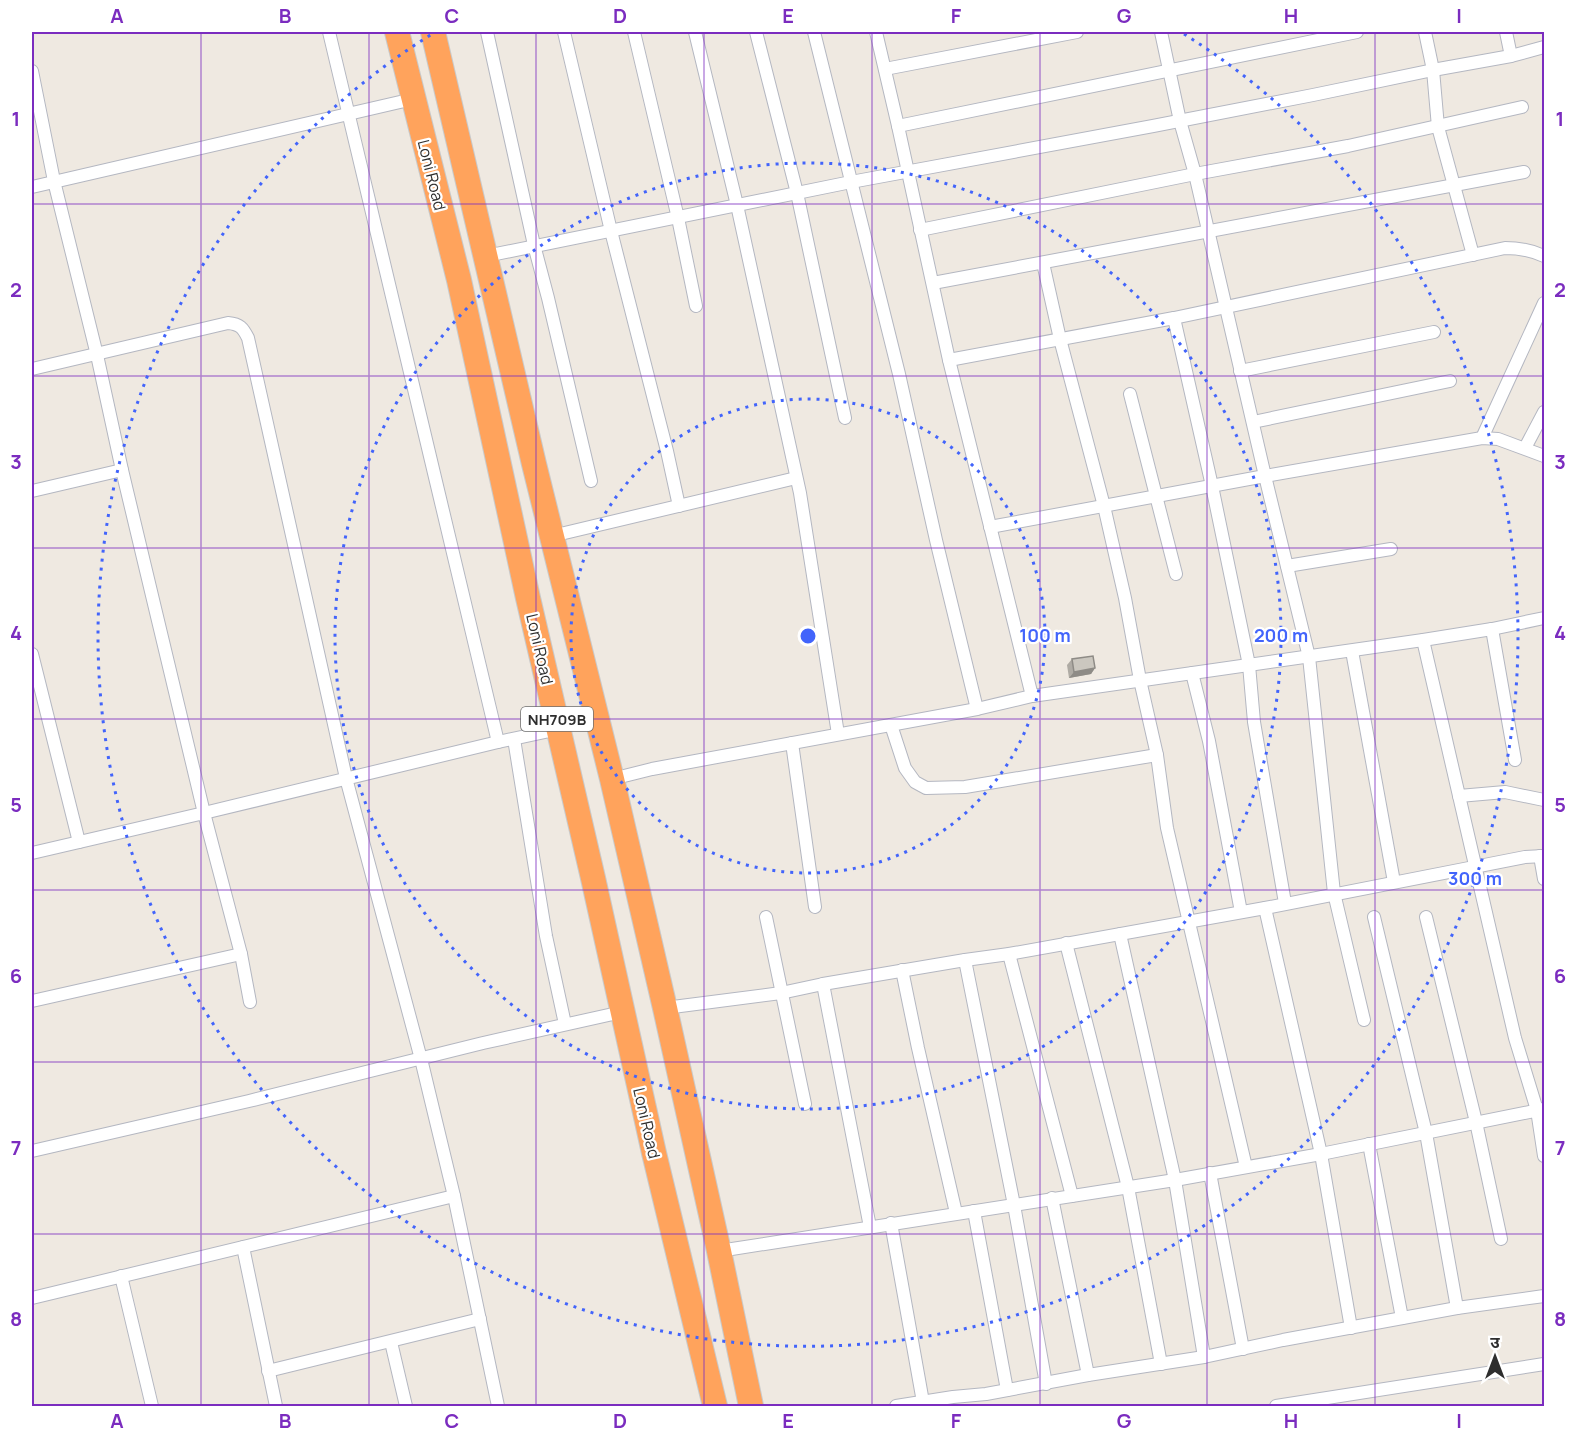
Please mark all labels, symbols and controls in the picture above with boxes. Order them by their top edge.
text: A [110,2,124,29]
text: B [279,2,292,29]
text: C [445,2,459,29]
text: D [613,2,627,29]
text: E [782,2,794,29]
text: F [951,2,962,29]
text: G [1117,2,1132,29]
text: H [1284,2,1298,29]
text: I [1456,2,1462,29]
text: 1 [12,105,20,132]
text: 1 [1556,105,1564,132]
street label: Loni Road [413,137,451,213]
text: 2 [10,276,22,303]
text: 2 [1554,276,1566,303]
text: 3 [10,448,22,475]
text: 3 [1554,448,1566,475]
street label: Loni Road [521,611,559,687]
text: 4 [10,619,22,646]
text: 4 [1554,619,1566,646]
text: 100 m [1019,623,1071,647]
text: 200 m [1254,623,1308,647]
centre of rings [798,626,818,646]
road number: NH709B [521,707,593,731]
text: 5 [10,791,22,818]
text: 5 [1554,791,1566,818]
text: 300 m [1448,866,1502,890]
text: 6 [10,962,22,989]
text: 6 [1554,962,1566,989]
street label: Loni Road [628,1085,666,1161]
text: 7 [11,1134,21,1161]
text: 7 [1555,1134,1565,1161]
text: 8 [10,1305,22,1332]
text: 8 [1554,1305,1566,1332]
north arrow [1465,1327,1525,1387]
text: उ [1490,1331,1500,1353]
text: A [110,1407,124,1434]
text: B [279,1407,292,1434]
text: C [445,1407,459,1434]
text: D [613,1407,627,1434]
text: E [782,1407,794,1434]
text: F [951,1407,962,1434]
text: G [1117,1407,1132,1434]
text: H [1284,1407,1298,1434]
text: I [1456,1407,1462,1434]

